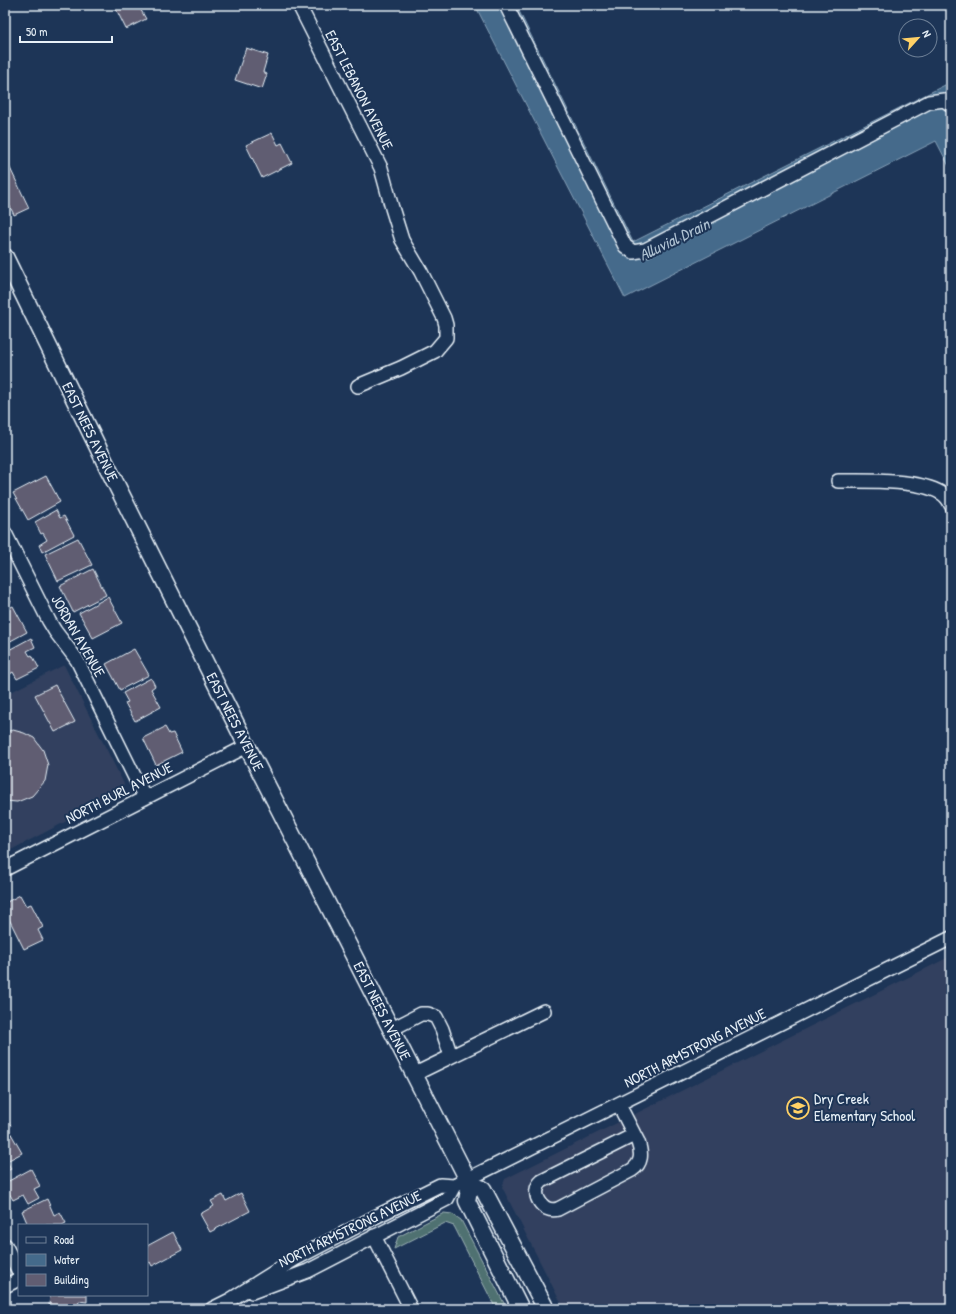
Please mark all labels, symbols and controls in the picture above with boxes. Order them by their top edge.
scale bar [20,18,112,44]
north arrow [898,18,938,58]
text: 50 m [26,23,47,40]
street label: EAST LEBANON AVENUE [320,26,399,153]
text: N [919,28,935,39]
water label: Alluvial Drain [635,212,715,266]
street label: EAST NEES AVENUE [57,379,124,485]
street label: JORDAN AVENUE [46,591,111,681]
street label: EAST NEES AVENUE [202,669,270,775]
street label: NORTH BURL AVENUE [62,756,176,829]
street label: EAST NEES AVENUE [349,958,417,1064]
street label: NORTH ARMSTRONG AVENUE [620,1002,770,1092]
place label: Dry Creek Elementary School [814,1088,915,1126]
school or university icon: Dry Creek Elementary School [785,1095,811,1121]
street label: NORTH ARMSTRONG AVENUE [275,1185,425,1272]
legend [18,1224,148,1296]
text: Road [54,1231,74,1248]
text: Water [54,1251,80,1268]
text: Building [54,1271,89,1288]

